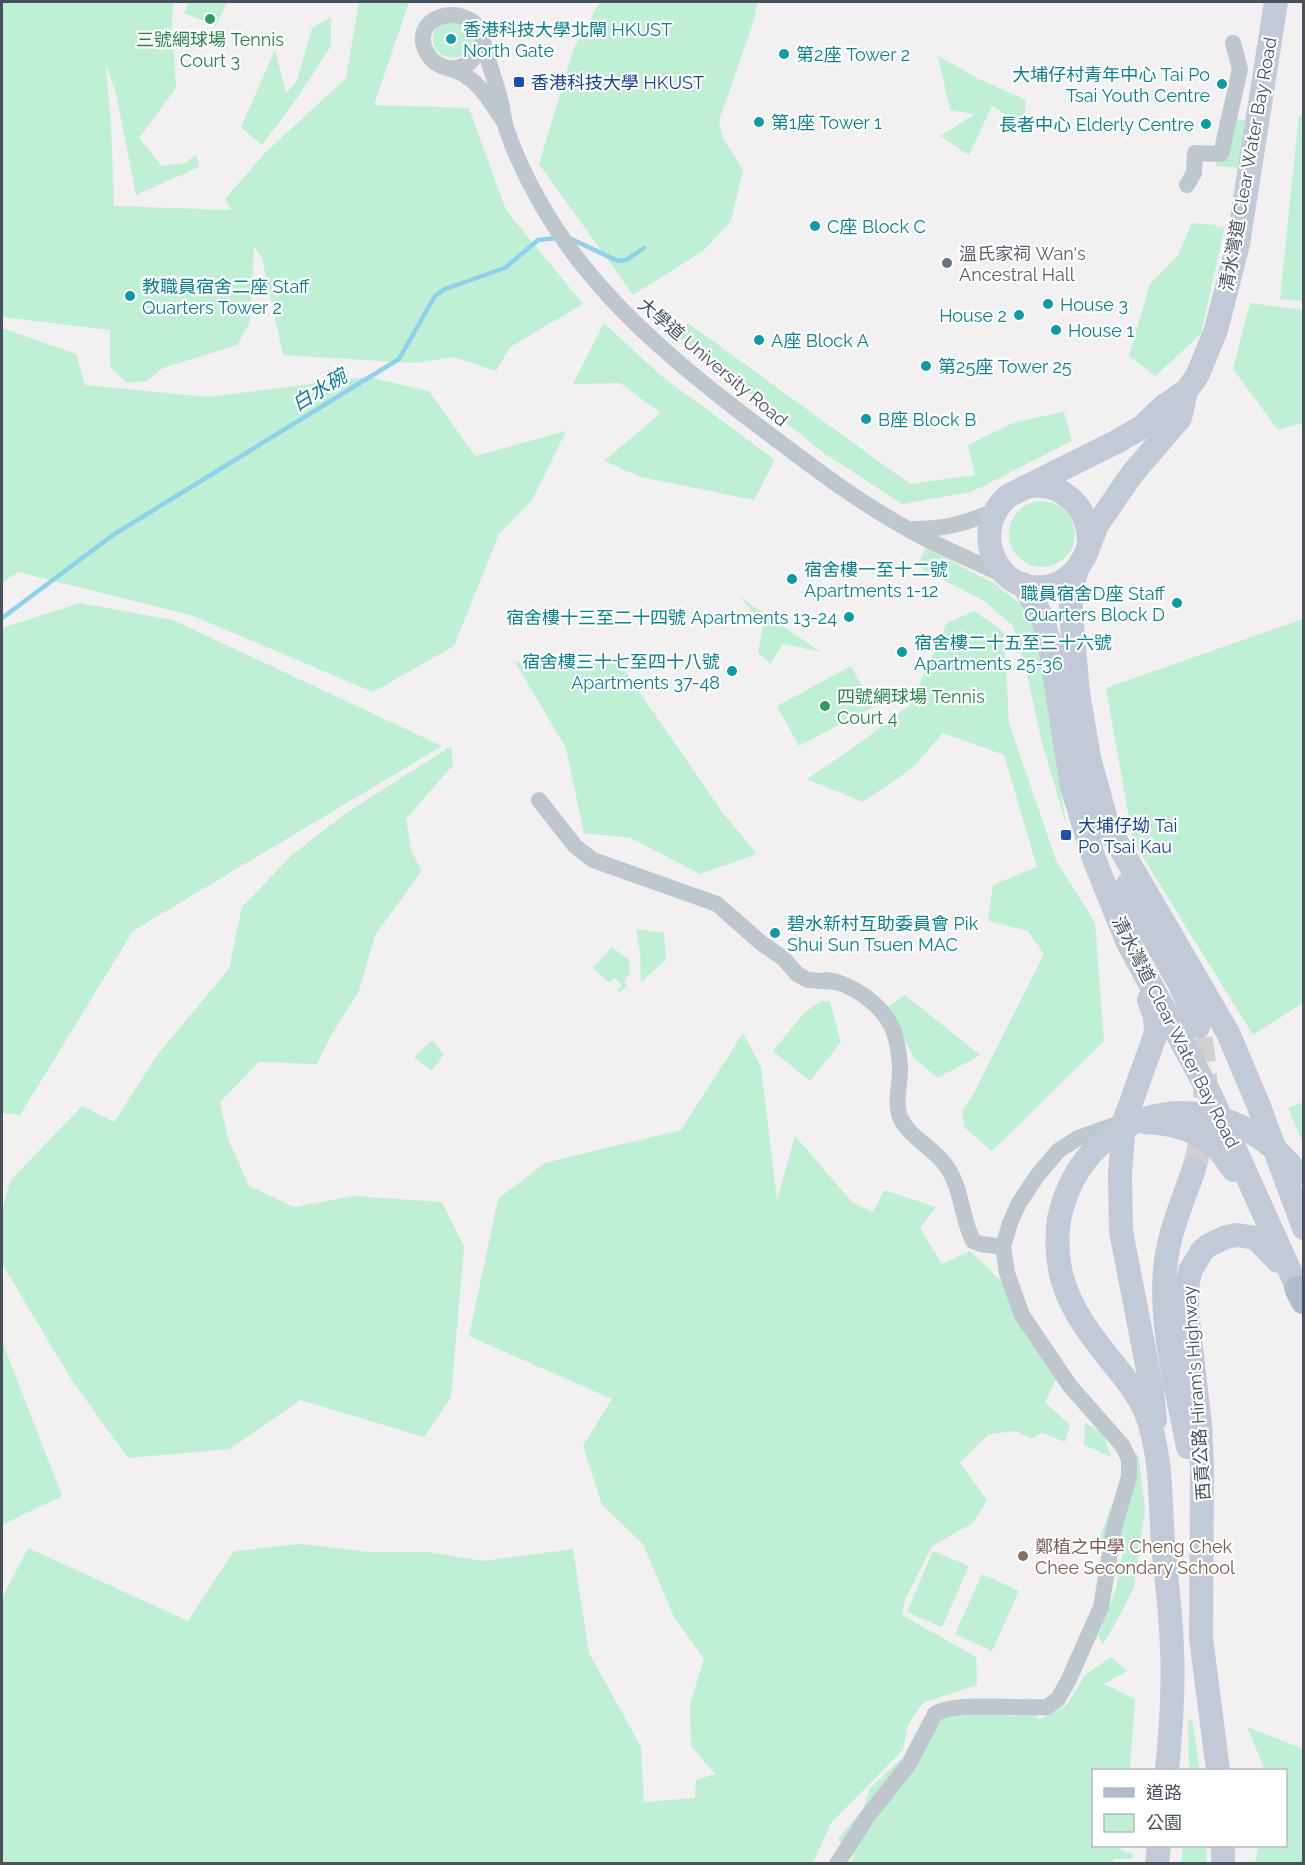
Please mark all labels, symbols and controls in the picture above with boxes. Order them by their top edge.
marker: 三號網球場 Tennis Court 3 [203,12,217,26]
place label: 香港科技大學北閘 HKUST North Gate [463,19,672,61]
place label: 三號網球場 Tennis Court 3 [136,29,284,71]
marker: 香港科技大學北閘 HKUST North Gate [444,32,458,46]
street label: 清水灣道 Clear Water Bay Road [1215,36,1281,292]
place label: 第2座 Tower 2 [796,44,910,65]
marker: 第2座 Tower 2 [777,47,791,61]
place label: 大埔仔村青年中心 Tai Po Tsai Youth Centre [1012,64,1210,106]
place label: 香港科技大學 HKUST [531,72,704,93]
marker: 香港科技大學 HKUST [512,75,526,89]
marker: 大埔仔村青年中心 Tai Po Tsai Youth Centre [1215,77,1229,91]
place label: 第1座 Tower 1 [771,112,882,133]
place label: 長者中心 Elderly Centre [999,114,1194,135]
marker: 第1座 Tower 1 [752,115,766,129]
marker: 長者中心 Elderly Centre [1199,117,1213,131]
place label: C座 Block C [827,216,926,237]
marker: C座 Block C [808,219,822,233]
place label: 溫氏家祠 Wan's Ancestral Hall [959,243,1086,285]
marker: 溫氏家祠 Wan's Ancestral Hall [940,256,954,270]
place label: 教職員宿舍二座 Staff Quarters Tower 2 [142,276,310,318]
marker: 教職員宿舍二座 Staff Quarters Tower 2 [123,289,137,303]
street label: 大學道 University Road [634,293,792,431]
place label: House 3 [1060,294,1128,315]
marker: House 3 [1041,297,1055,311]
place label: House 2 [939,305,1007,326]
marker: House 2 [1012,308,1026,322]
place label: House 1 [1068,320,1134,341]
marker: House 1 [1049,323,1063,337]
place label: A座 Block A [771,330,869,351]
marker: A座 Block A [752,333,766,347]
place label: 第25座 Tower 25 [938,356,1072,377]
marker: 第25座 Tower 25 [919,359,933,373]
water label: 白水碗 [287,362,353,416]
place label: B座 Block B [878,409,976,430]
marker: B座 Block B [859,412,873,426]
place label: 宿舍樓一至十二號 Apartments 1-12 [804,559,948,601]
marker: 宿舍樓一至十二號 Apartments 1-12 [785,572,799,586]
place label: 職員宿舍D座 Staff Quarters Block D [1021,583,1166,625]
marker: 職員宿舍D座 Staff Quarters Block D [1170,596,1184,610]
place label: 宿舍樓十三至二十四號 Apartments 13-24 [506,607,837,628]
marker: 宿舍樓十三至二十四號 Apartments 13-24 [842,610,856,624]
place label: 宿舍樓二十五至三十六號 Apartments 25-36 [914,632,1112,674]
marker: 宿舍樓二十五至三十六號 Apartments 25-36 [895,645,909,659]
place label: 宿舍樓三十七至四十八號 Apartments 37-48 [522,651,720,693]
marker: 宿舍樓三十七至四十八號 Apartments 37-48 [725,664,739,678]
place label: 四號網球場 Tennis Court 4 [837,686,985,728]
marker: 四號網球場 Tennis Court 4 [818,699,832,713]
place label: 大埔仔坳 Tai Po Tsai Kau [1078,815,1177,857]
marker: 大埔仔坳 Tai Po Tsai Kau [1059,828,1073,842]
place label: 碧水新村互助委員會 Pik Shui Sun Tsuen MAC [787,913,979,955]
street label: 清水灣道 Clear Water Bay Road [1108,913,1244,1151]
marker: 碧水新村互助委員會 Pik Shui Sun Tsuen MAC [768,926,782,940]
street label: 西貢公路 Hiram's Highway [1178,1285,1214,1501]
place label: 鄭植之中學 Cheng Chek Chee Secondary School [1035,1536,1235,1578]
marker: 鄭植之中學 Cheng Chek Chee Secondary School [1016,1549,1030,1563]
legend [1092,1769,1287,1847]
text: 道路 [1146,1782,1182,1803]
text: 公園 [1146,1812,1182,1833]

